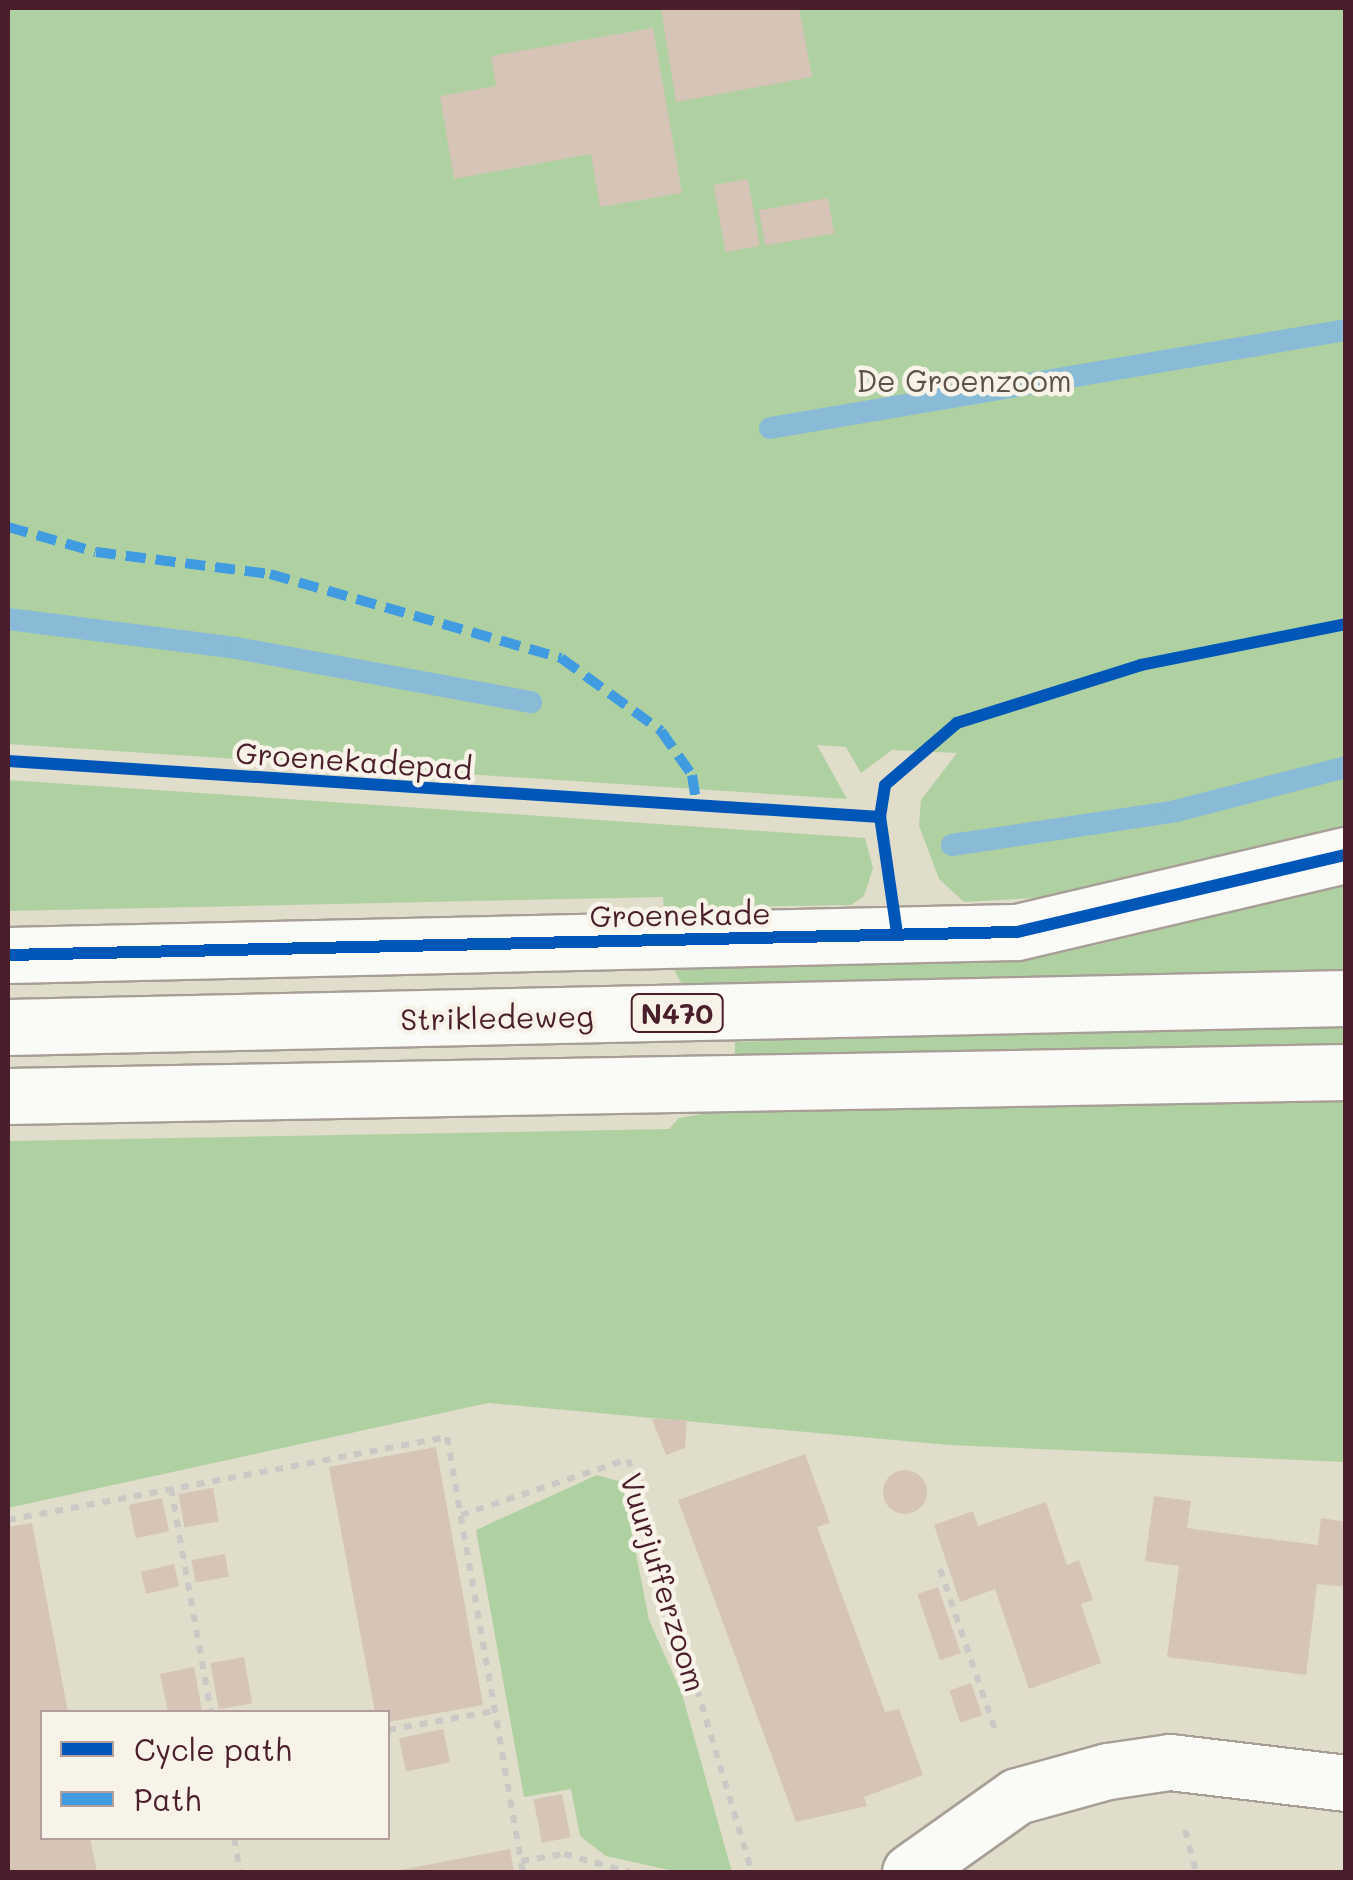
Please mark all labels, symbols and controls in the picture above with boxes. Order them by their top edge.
park label: De Groenzoom [856,362,1072,398]
street label: Groenekadepad [234,734,474,786]
street label: Groenekade [589,894,771,934]
road number: N470 [630,990,724,1036]
street label: Strikledeweg [400,997,594,1037]
street label: Vuurjufferzoom [614,1468,714,1696]
legend [40,1710,390,1840]
text: Cycle path [134,1729,292,1769]
text: Path [134,1779,201,1819]

